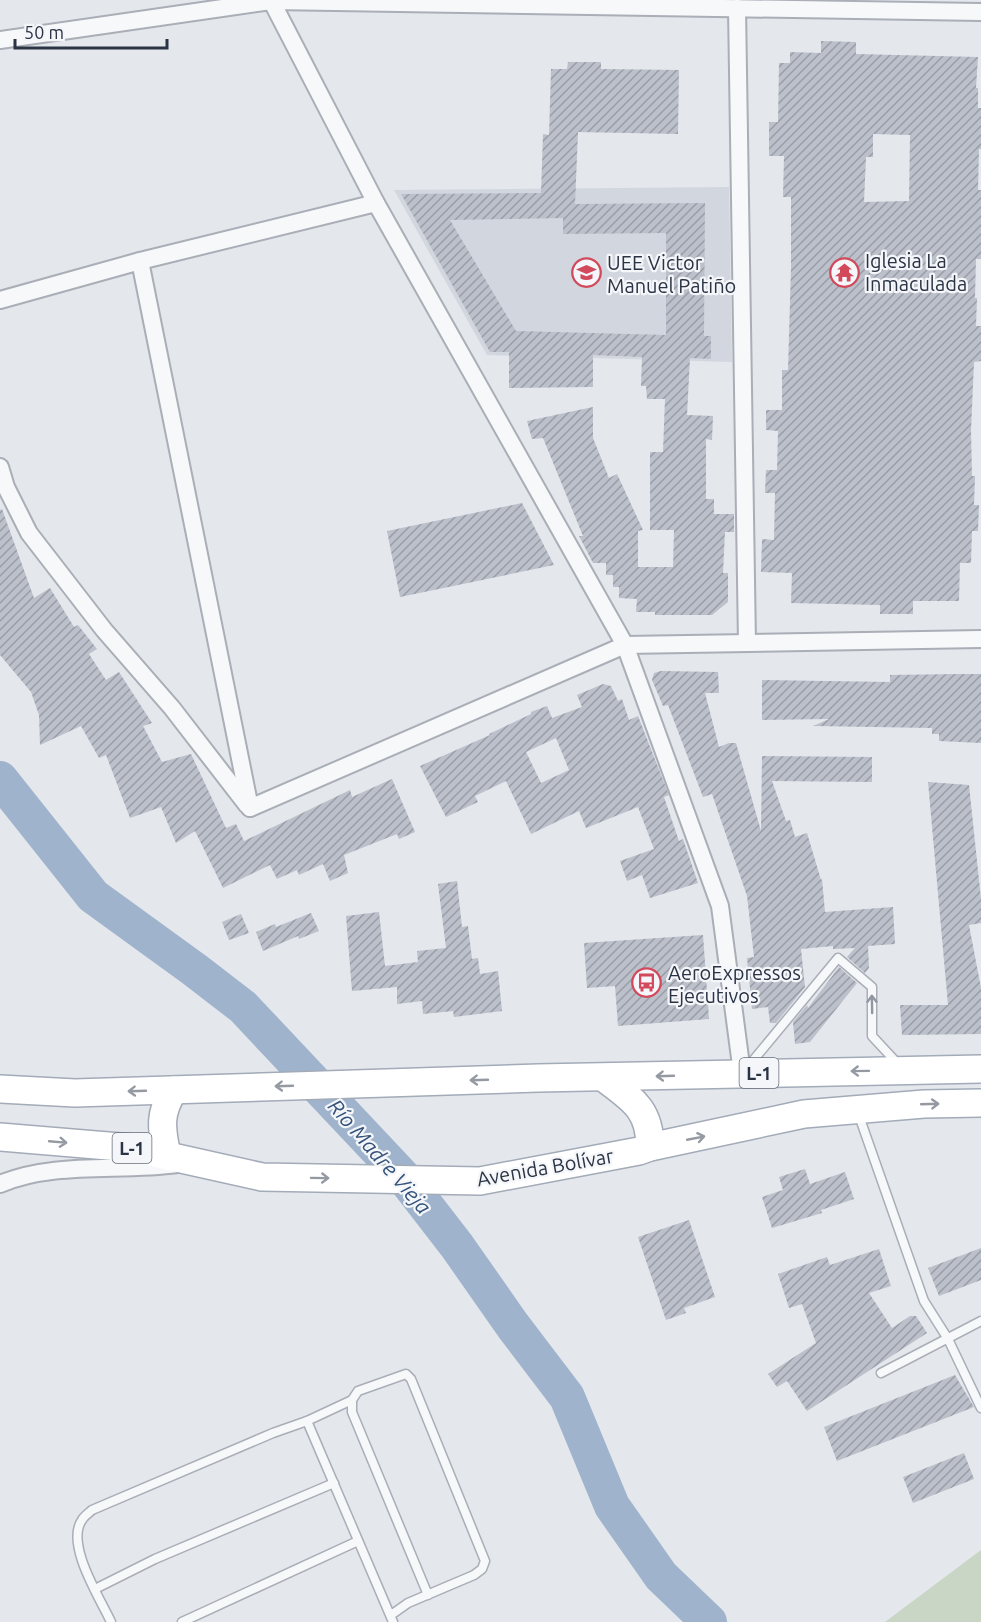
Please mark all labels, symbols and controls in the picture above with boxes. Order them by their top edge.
scale bar [15,12,166,50]
text: 50 m [24,22,64,42]
place label: Iglesia La Inmaculada [865,249,967,295]
place label: UEE Victor Manuel Patiño [607,251,736,297]
temple icon: Iglesia La Inmaculada [828,256,860,288]
school or university icon: UEE Victor Manuel Patiño [570,257,602,289]
place label: AeroExpressos Ejecutivos [668,961,801,1007]
bus stop icon: AeroExpressos Ejecutivos [631,967,663,999]
one-way arrow [866,994,878,1014]
road number: L-1 [740,1058,778,1088]
one-way arrow [850,1065,870,1077]
one-way arrow [655,1070,675,1081]
one-way arrow [470,1074,490,1085]
one-way arrow [275,1081,295,1092]
one-way arrow [127,1085,147,1097]
water label: Río Madre Vieja [324,1094,436,1218]
one-way arrow [920,1099,940,1110]
one-way arrow [686,1132,706,1143]
road number: L-1 [112,1133,152,1163]
one-way arrow [48,1137,68,1148]
street label: Avenida Bolívar [475,1144,616,1190]
one-way arrow [310,1172,330,1184]

